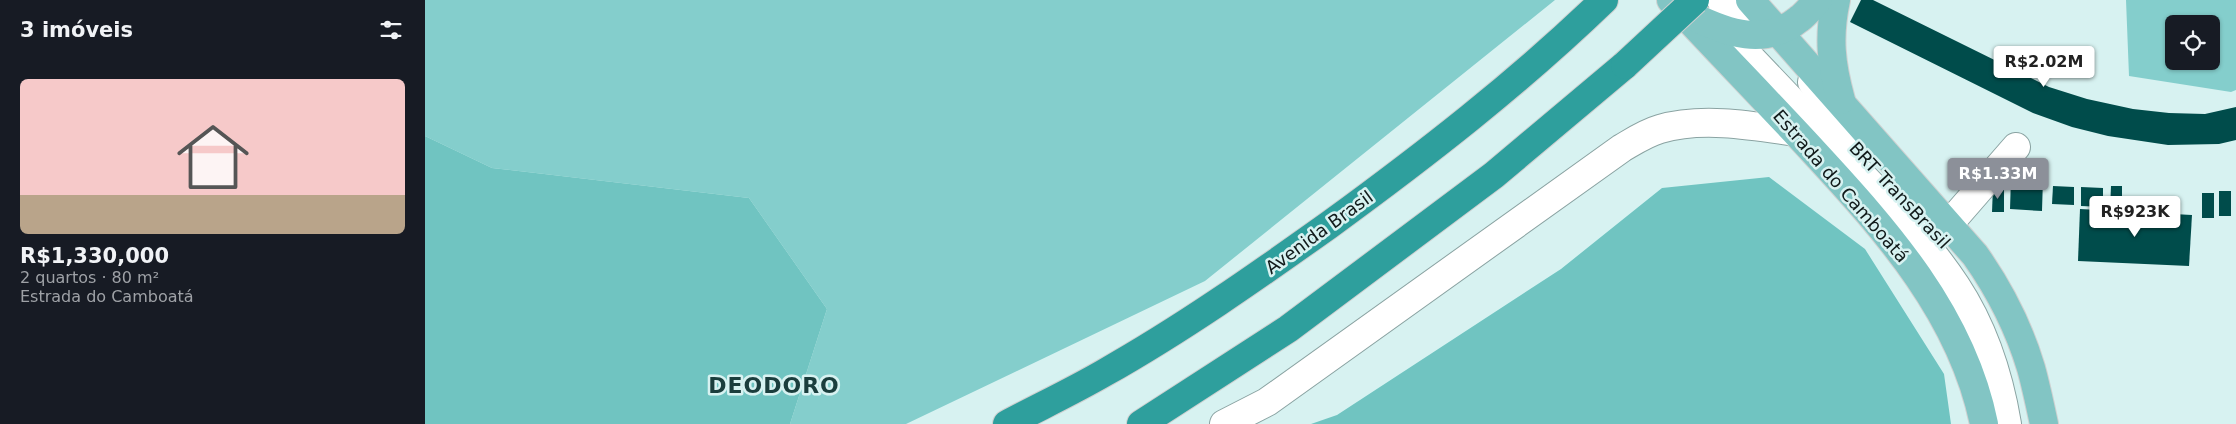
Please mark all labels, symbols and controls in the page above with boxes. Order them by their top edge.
map controls [2165,15,2220,70]
button: locate [2165,15,2220,70]
icon: filters [377,16,405,44]
text: 3 imóveis [20,18,133,42]
pin: R$2.02M [1998,46,2090,88]
text: R$2.02M [2005,52,2083,71]
street label: Estrada do Camboatá [1769,105,1913,267]
icon: home [168,112,258,202]
street label: BRT TransBrasil [1845,137,1955,253]
pin: R$1.33M [1952,158,2044,200]
text: R$1.33M [1959,164,2037,183]
street label: Avenida Brasil [1261,186,1377,278]
pin: R$923K [2094,196,2176,238]
text: R$923K [2100,202,2170,221]
text: R$1,330,000 [20,244,169,268]
text: 2 quartos · 80 m² [20,268,159,287]
text: Estrada do Camboatá [20,287,194,306]
district label: DEODORO [708,373,840,398]

